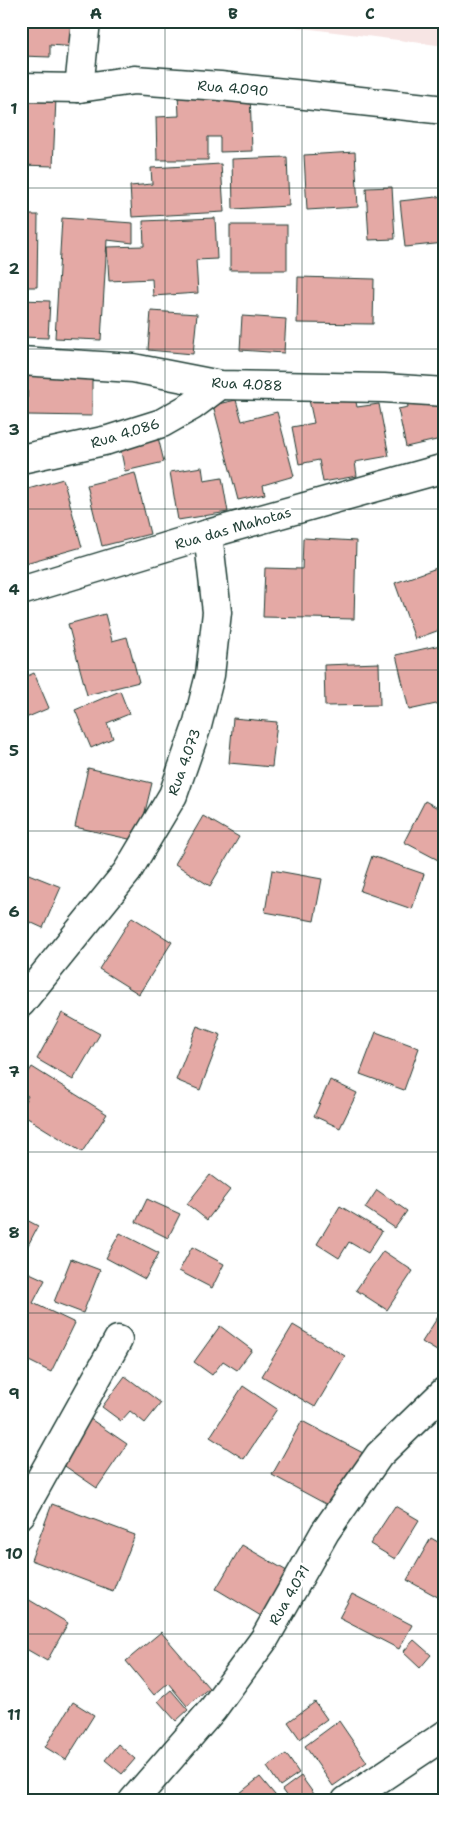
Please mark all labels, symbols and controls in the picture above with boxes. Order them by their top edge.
text: A [90,3,102,24]
text: B [228,3,238,24]
text: C [365,3,375,24]
street label: Rua 4.090 [197,76,269,100]
text: 1 [10,98,18,119]
text: 2 [8,258,20,279]
street label: Rua 4.088 [211,373,283,395]
street label: Rua 4.086 [88,414,162,452]
text: 3 [8,419,20,440]
street label: Rua das Mahotas [173,503,293,553]
text: 4 [8,579,20,600]
street label: Rua 4.073 [164,726,204,798]
text: 5 [9,740,19,761]
text: 6 [8,901,20,922]
text: 7 [8,1061,20,1082]
text: 8 [8,1222,20,1243]
text: 9 [8,1383,20,1404]
text: 10 [5,1543,23,1564]
street label: Rua 4.071 [265,1562,313,1628]
text: 11 [7,1704,21,1725]

